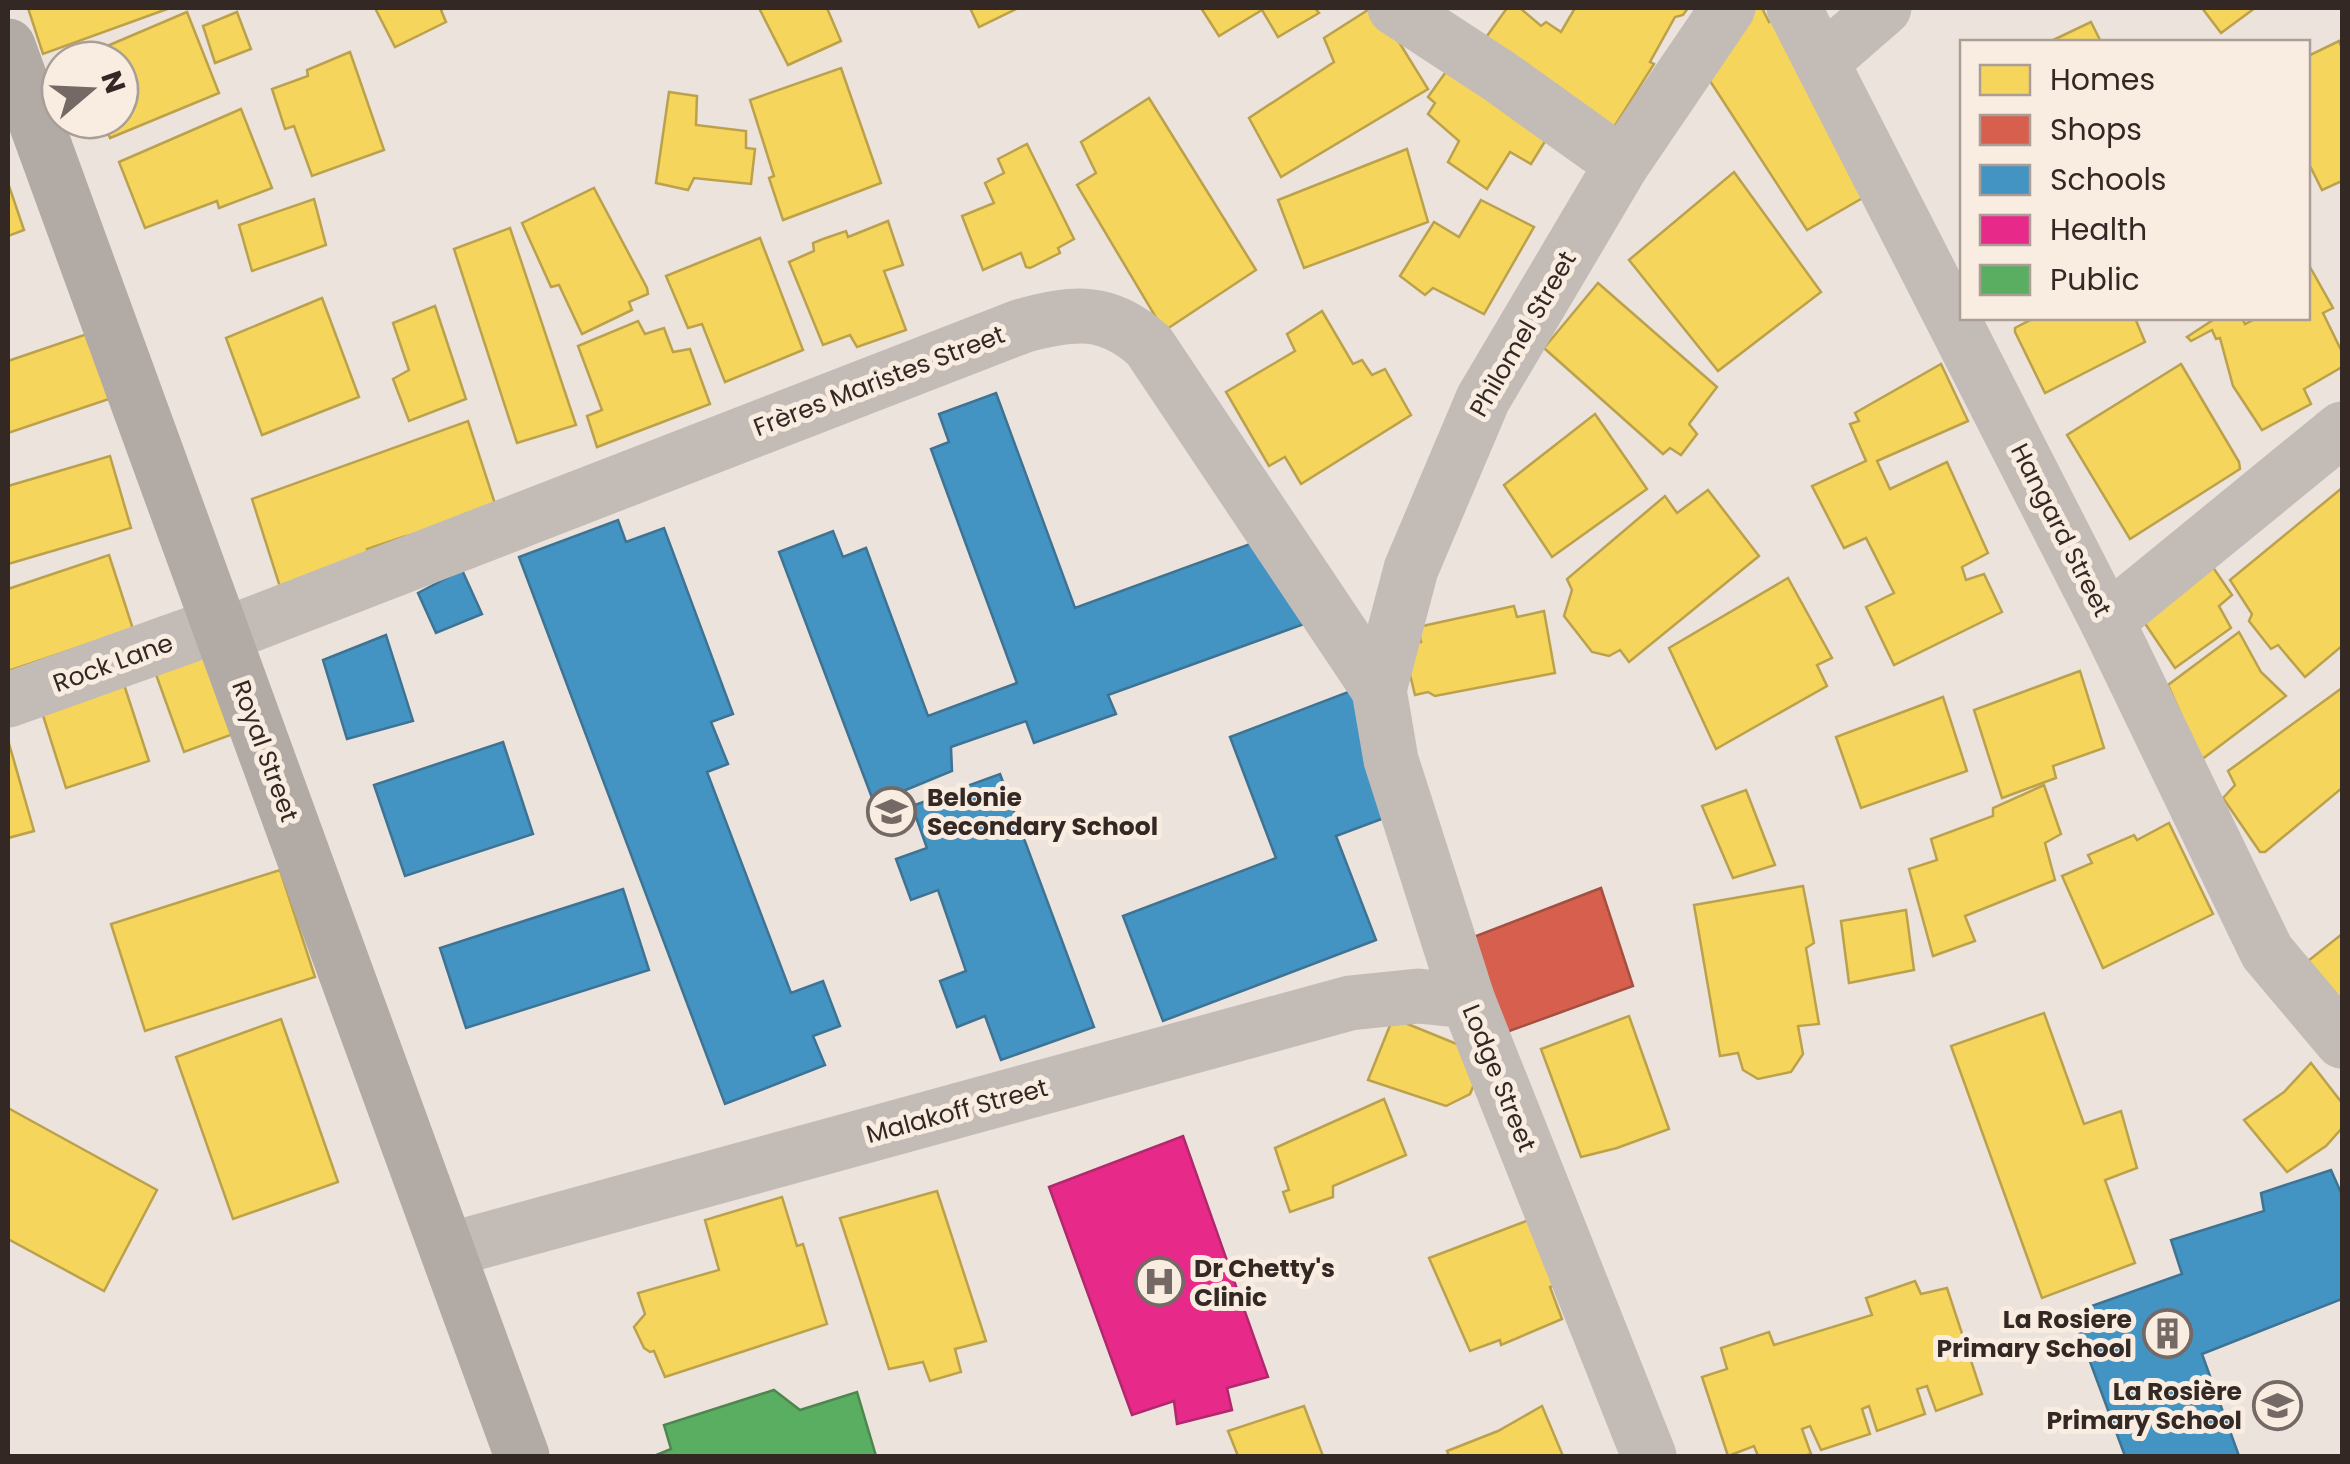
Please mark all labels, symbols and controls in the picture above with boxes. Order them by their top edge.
north arrow [40,40,140,140]
legend [1960,40,2310,320]
text: Homes [2050,58,2155,101]
text: N [91,66,135,98]
text: Shops [2050,108,2142,151]
text: Schools [2050,158,2166,201]
text: Health [2050,208,2147,251]
street label: Philomel Street [1461,245,1585,423]
text: Public [2050,258,2140,301]
street label: Frères Maristes Street [748,317,1010,445]
street label: Hangard Street [2002,437,2120,623]
street label: Rock Lane [48,625,178,701]
street label: Royal Street [223,675,307,827]
place label: Belonie Secondary School [927,780,1158,844]
school or university icon: Belonie Secondary School [866,785,918,837]
street label: Lodge Street [1454,999,1544,1157]
street label: Malakoff Street [862,1070,1052,1152]
place label: Dr Chetty's Clinic [1194,1251,1335,1315]
hospital icon: Dr Chetty's Clinic [1133,1256,1185,1308]
place label: La Rosiere Primary School [1936,1302,2132,1366]
building icon: La Rosiere Primary School [2141,1307,2193,1359]
place label: La Rosière Primary School [2046,1374,2242,1438]
school or university icon: La Rosière Primary School [2251,1379,2303,1431]

